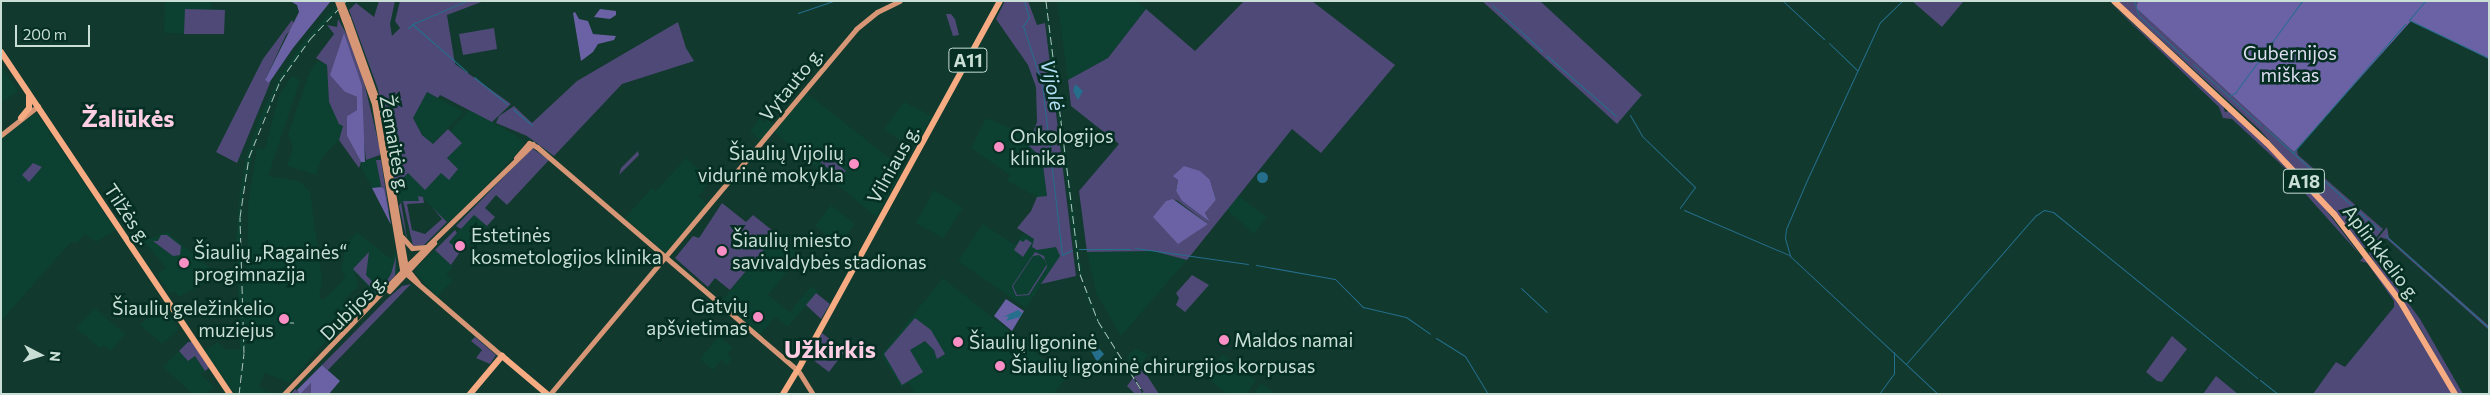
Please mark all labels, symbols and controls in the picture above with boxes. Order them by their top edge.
scale bar [18,15,92,47]
text: 200 m [23,25,67,43]
park label: Gubernijos miškas [2243,42,2337,86]
street label: Vytauto g. [754,43,828,125]
road number: A11 [948,44,988,76]
water label: Vijolė [1036,57,1070,113]
street label: Žemaitės g. [375,93,415,195]
district label: Žaliūkės [81,104,175,132]
street label: Vilniaus g. [862,121,924,207]
place label: Onkologijos klinika [1010,125,1114,169]
marker: Onkologijos klinika [992,140,1006,154]
place label: Šiaulių Vijolių vidurinė mokykla [698,142,844,186]
marker: Šiaulių Vijolių vidurinė mokykla [848,158,860,170]
road number: A18 [2283,166,2325,197]
street label: Tilžės g. [99,179,157,249]
street label: Aplinkkelio g. [2338,200,2426,306]
place label: Estetinės kosmetologijos klinika [471,224,662,268]
place label: Šiaulių miesto savivaldybės stadionas [732,229,927,273]
marker: Estetinės kosmetologijos klinika [453,239,467,253]
place label: Šiaulių „Ragainės“ progimnazija [194,241,347,285]
marker: Šiaulių miesto savivaldybės stadionas [716,245,728,257]
marker: Šiaulių „Ragainės“ progimnazija [178,257,190,269]
street label: Dubijos g. [315,269,391,345]
place label: Gatvių apšvietimas [646,295,748,339]
place label: Šiaulių geležinkelio muziejus [112,297,274,341]
marker: Gatvių apšvietimas [752,311,764,323]
marker: Šiaulių geležinkelio muziejus [278,313,290,325]
place label: Maldos namai [1234,329,1353,351]
north arrow [15,330,65,380]
place label: Šiaulių ligoninė [969,331,1097,353]
marker: Maldos namai [1218,334,1230,346]
district label: Užkirkis [784,335,876,363]
marker: Šiaulių ligoninė [951,335,965,349]
text: N [47,350,64,362]
place label: Šiaulių ligoninė chirurgijos korpusas [1011,355,1315,377]
marker: Šiaulių ligoninė chirurgijos korpusas [993,359,1007,373]

